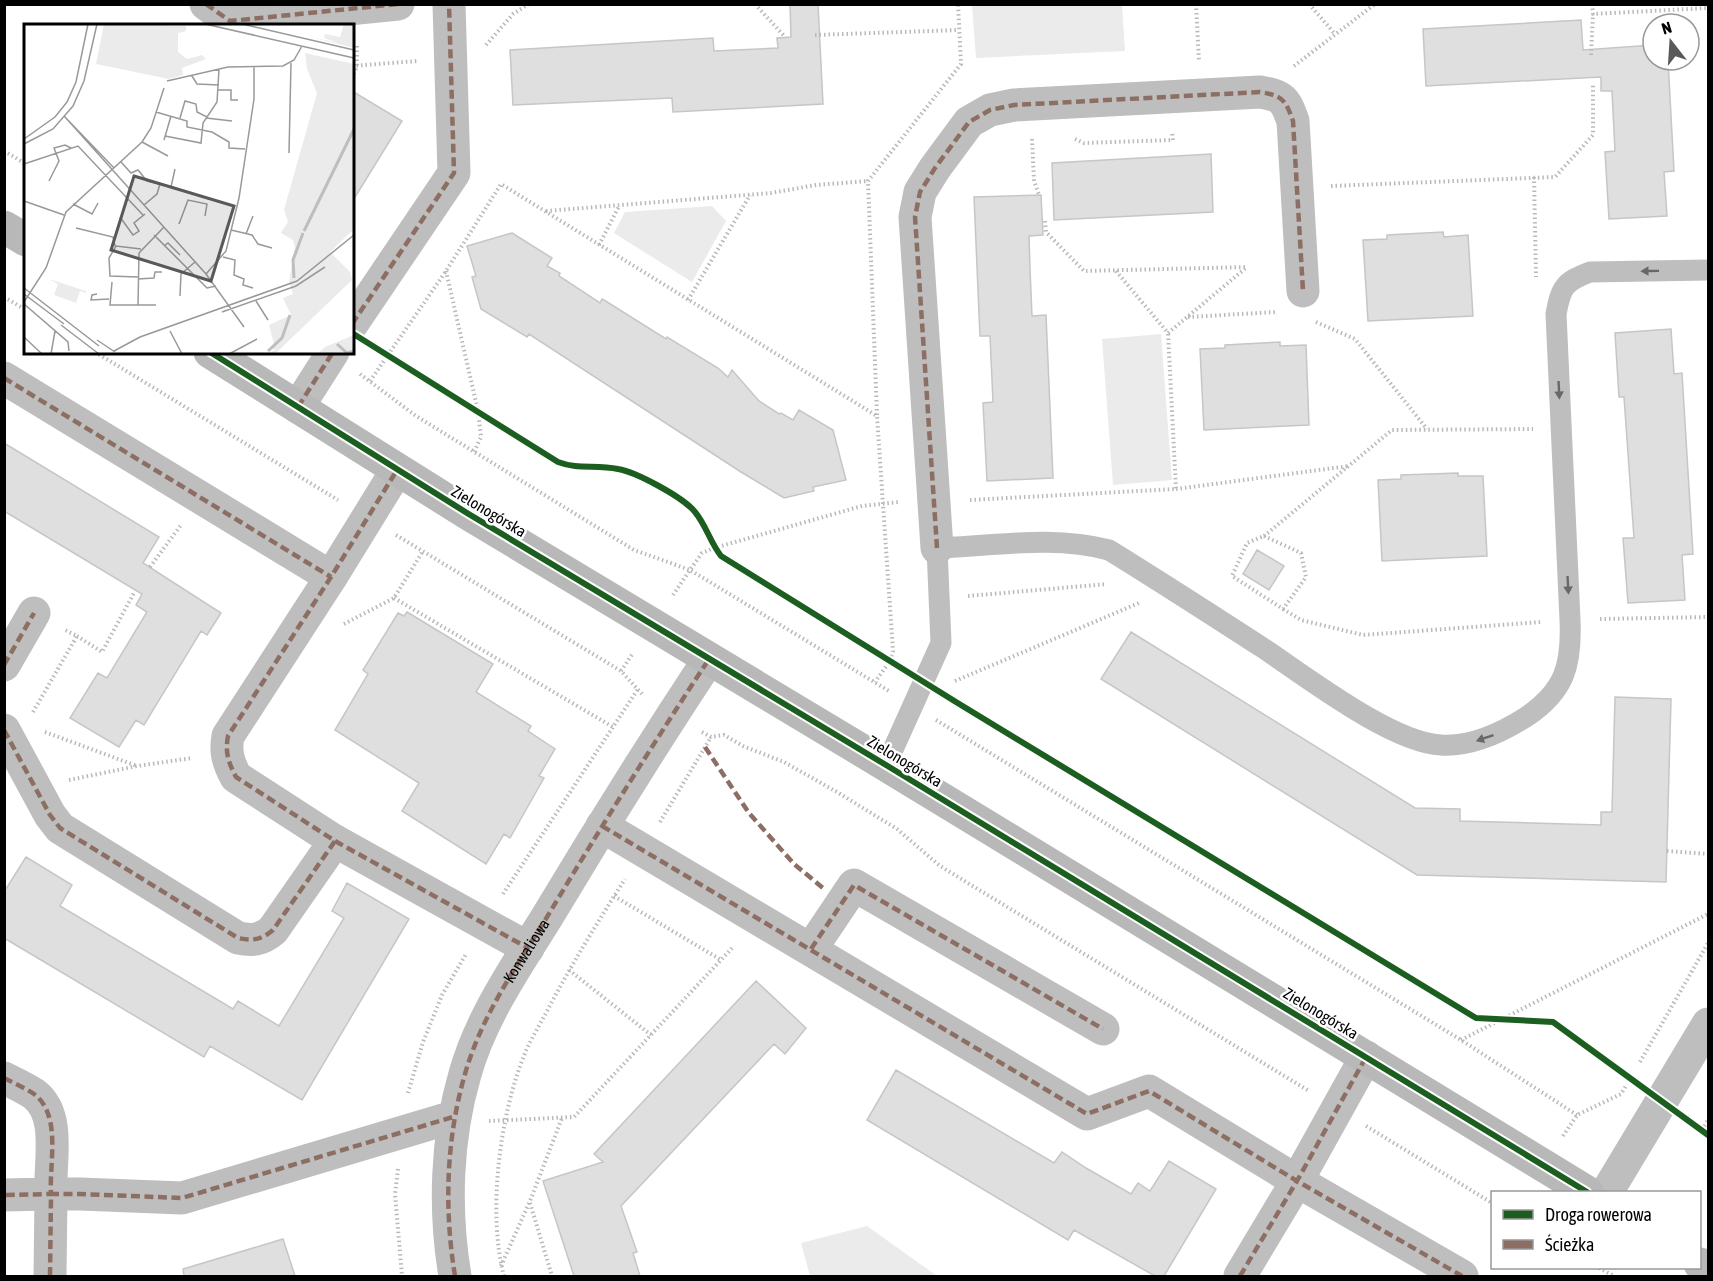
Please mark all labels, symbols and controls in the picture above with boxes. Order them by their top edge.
north arrow [1641,12,1701,72]
text: N [1659,18,1674,38]
inset map [24,24,354,354]
one-way arrow [1641,267,1660,276]
one-way arrow [1555,381,1564,400]
street label: Zielonogórska [448,482,530,541]
one-way arrow [1564,575,1573,594]
street label: Zielonogórska [864,732,946,791]
one-way arrow [1476,733,1494,743]
street label: Konwaliowa [499,915,553,986]
street label: Zielonogórska [1280,984,1362,1043]
legend [1491,1191,1701,1269]
text: Droga rowerowa [1545,1204,1652,1225]
text: Ścieżka [1545,1234,1594,1255]

